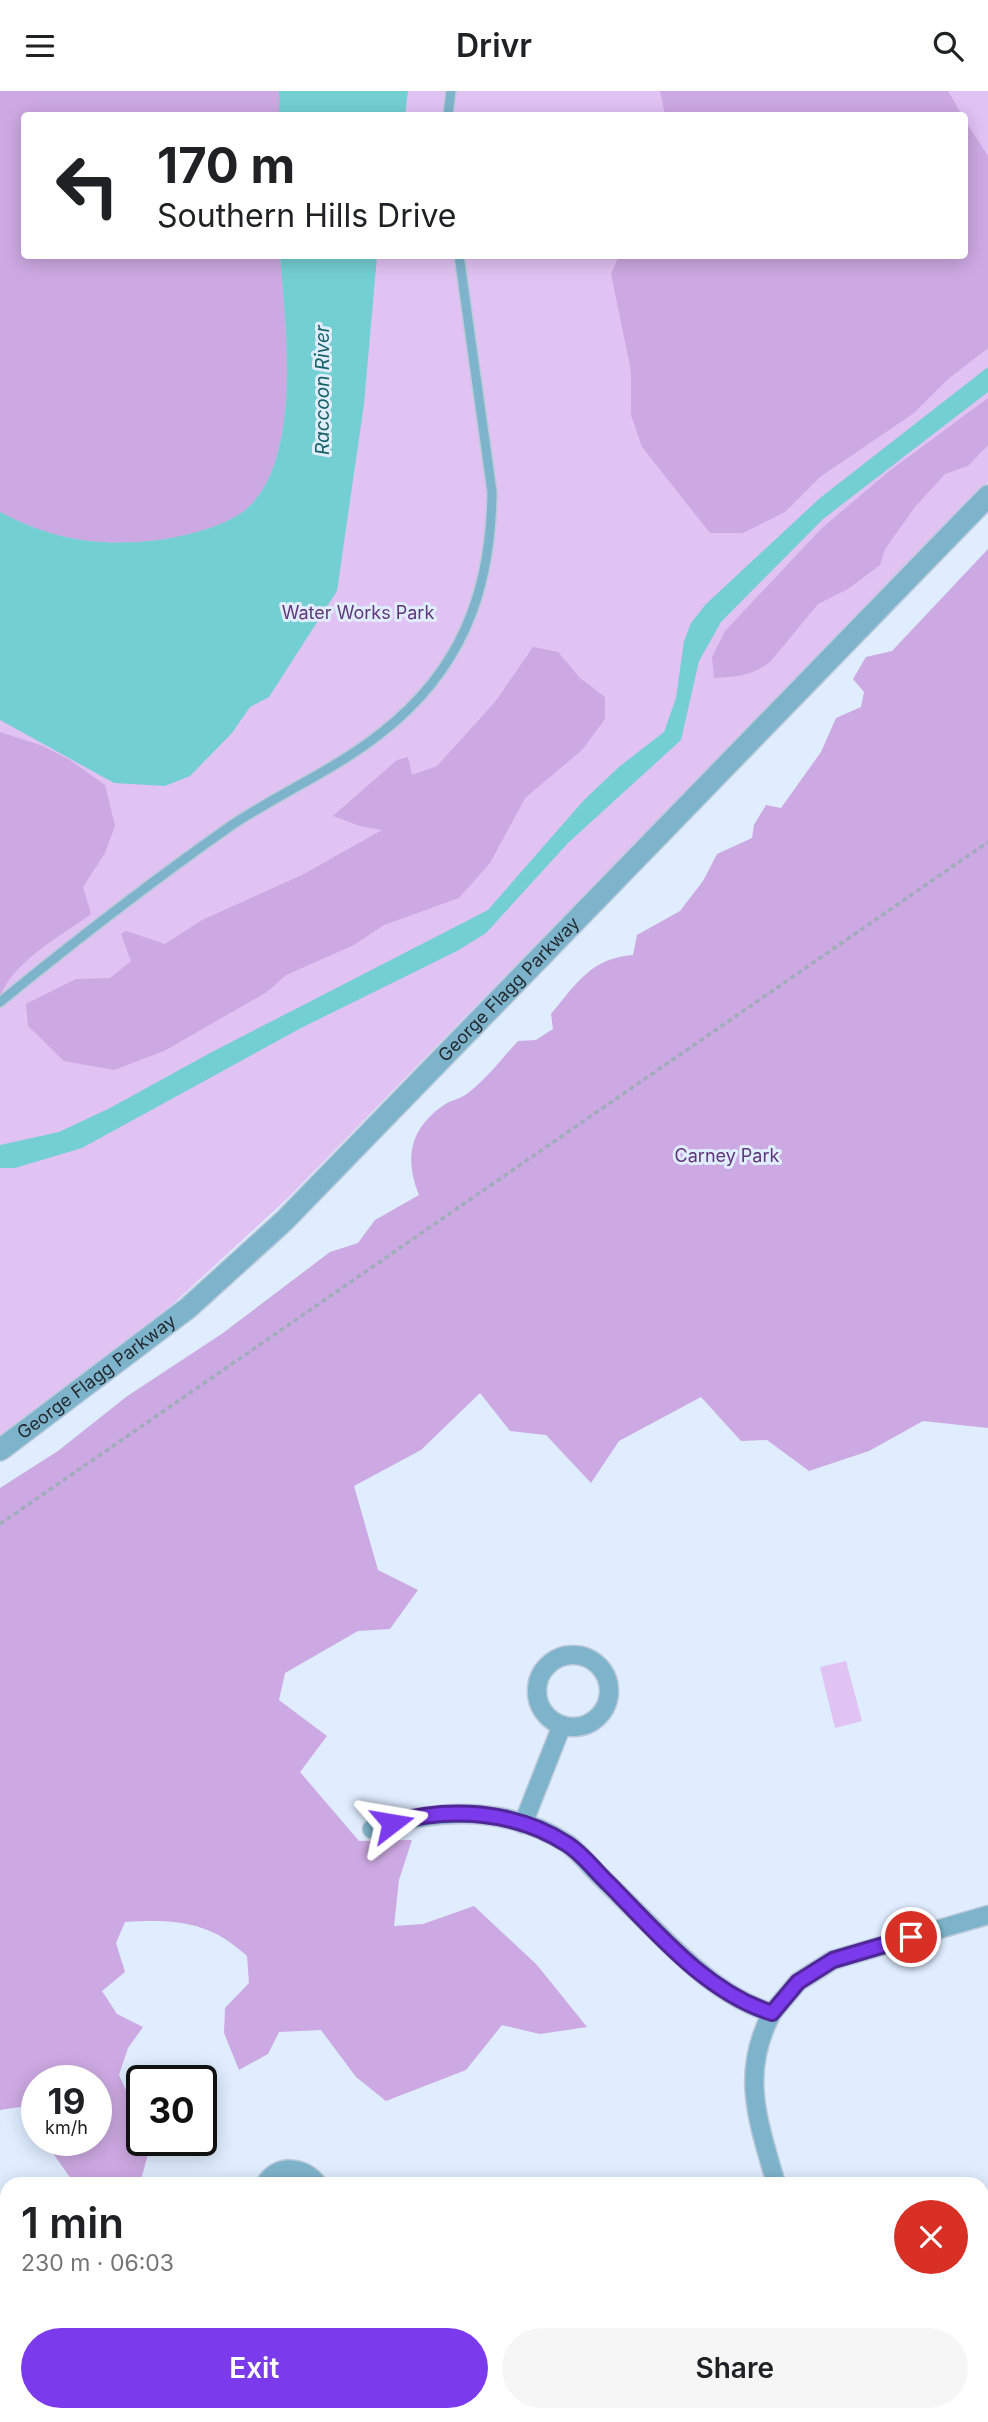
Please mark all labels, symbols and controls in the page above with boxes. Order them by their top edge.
text: Drivr [456,26,532,65]
icon: menu [21,27,59,65]
icon: search [929,27,967,65]
text: 170 m [157,136,295,195]
icon: left [42,140,133,231]
text: Southern Hills Drive [157,196,456,235]
water label: Raccoon River [311,324,334,455]
park label: Water Works Park [282,602,434,623]
street label: George Flagg Parkway [434,912,583,1066]
park label: Carney Park [675,1145,780,1166]
street label: George Flagg Parkway [13,1310,180,1443]
position arrow [355,1786,429,1860]
pin [881,1907,941,1967]
icon: arrive [892,1918,930,1956]
speed limit sign: 30 [126,2065,217,2156]
text: 19 [48,2080,85,2122]
text: km/h [45,2117,88,2138]
text: 1 min [21,2197,124,2248]
button: close [894,2200,968,2274]
text: 230 m · 06:03 [21,2249,174,2277]
button: Exit [21,2328,488,2408]
button: Share [502,2328,968,2408]

